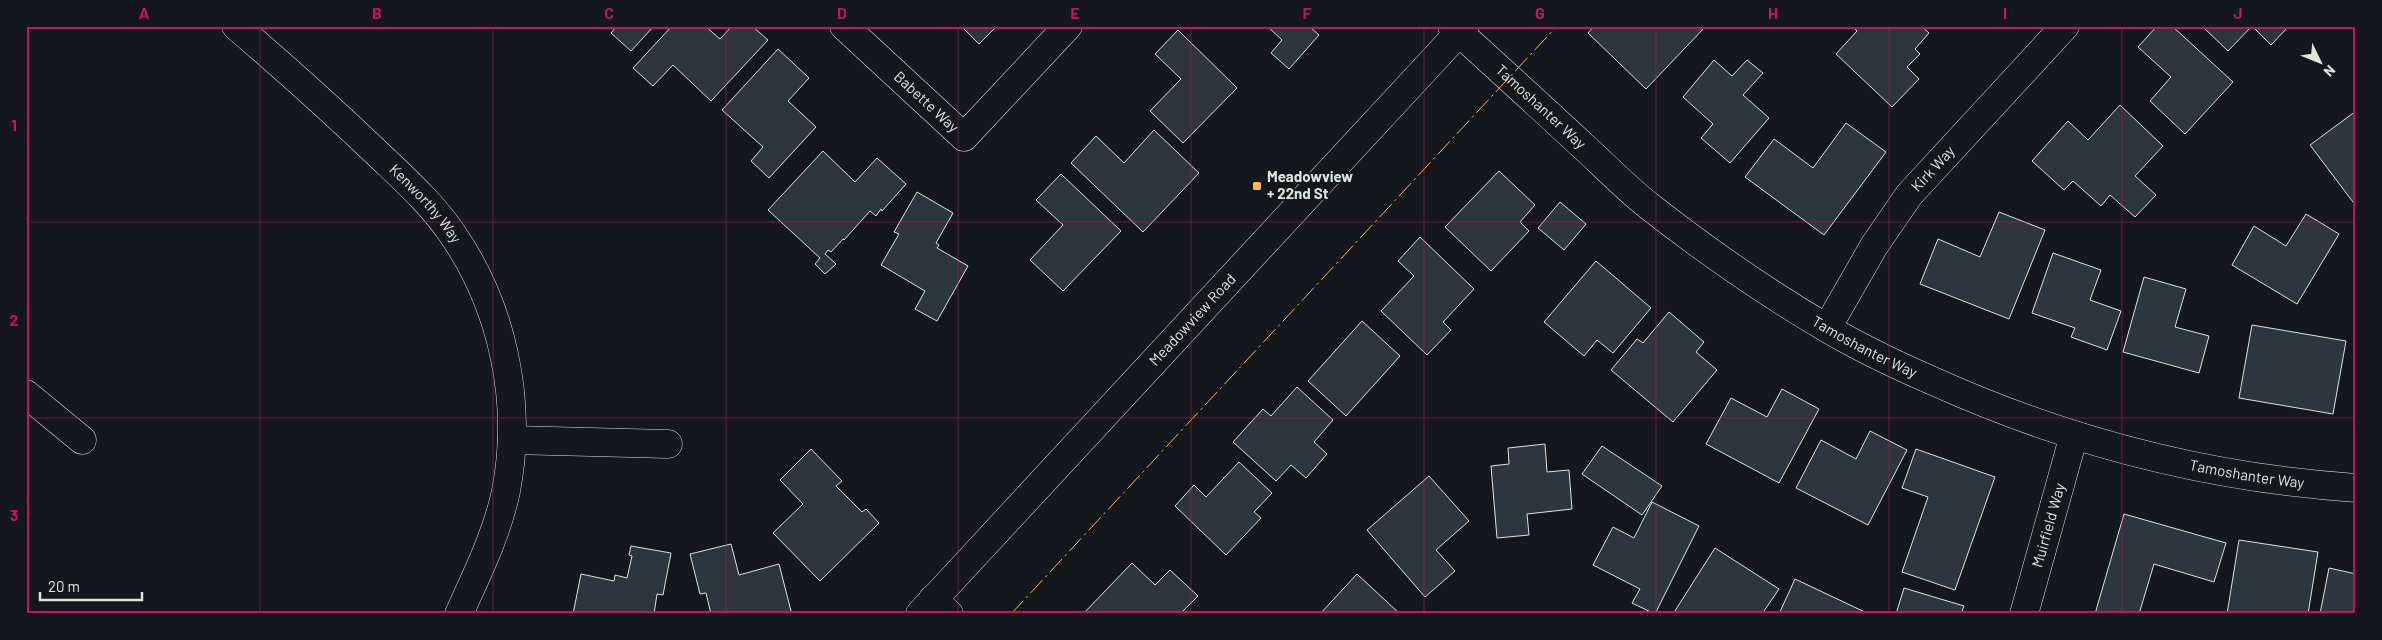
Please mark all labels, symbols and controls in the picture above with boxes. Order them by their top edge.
text: A [139,3,150,22]
text: B [372,3,382,22]
text: C [604,3,614,22]
text: D [837,3,847,22]
text: E [1070,3,1080,22]
text: F [1303,3,1312,22]
text: G [1535,3,1545,22]
text: H [1768,3,1778,22]
text: I [2003,3,2007,22]
text: J [2233,3,2243,22]
north arrow [2294,38,2344,88]
street label: Tamoshanter Way [1492,60,1590,152]
text: N [2320,62,2339,80]
street label: Babette Way [891,67,963,136]
text: 1 [11,115,17,134]
street label: Kirk Way [1907,141,1958,195]
street label: Kenworthy Way [386,160,466,246]
place label: Meadowview + 22nd St [1267,167,1353,202]
marker: Meadowview + 22nd St [1251,180,1263,192]
street label: Meadowview Road [1145,269,1239,369]
text: 2 [10,310,19,329]
street label: Tamoshanter Way [1809,311,1920,381]
street label: Tamoshanter Way [2188,455,2306,491]
street label: Muirfield Way [2027,481,2068,569]
text: 3 [10,505,18,524]
scale bar [40,570,142,602]
text: 20 m [48,577,80,595]

